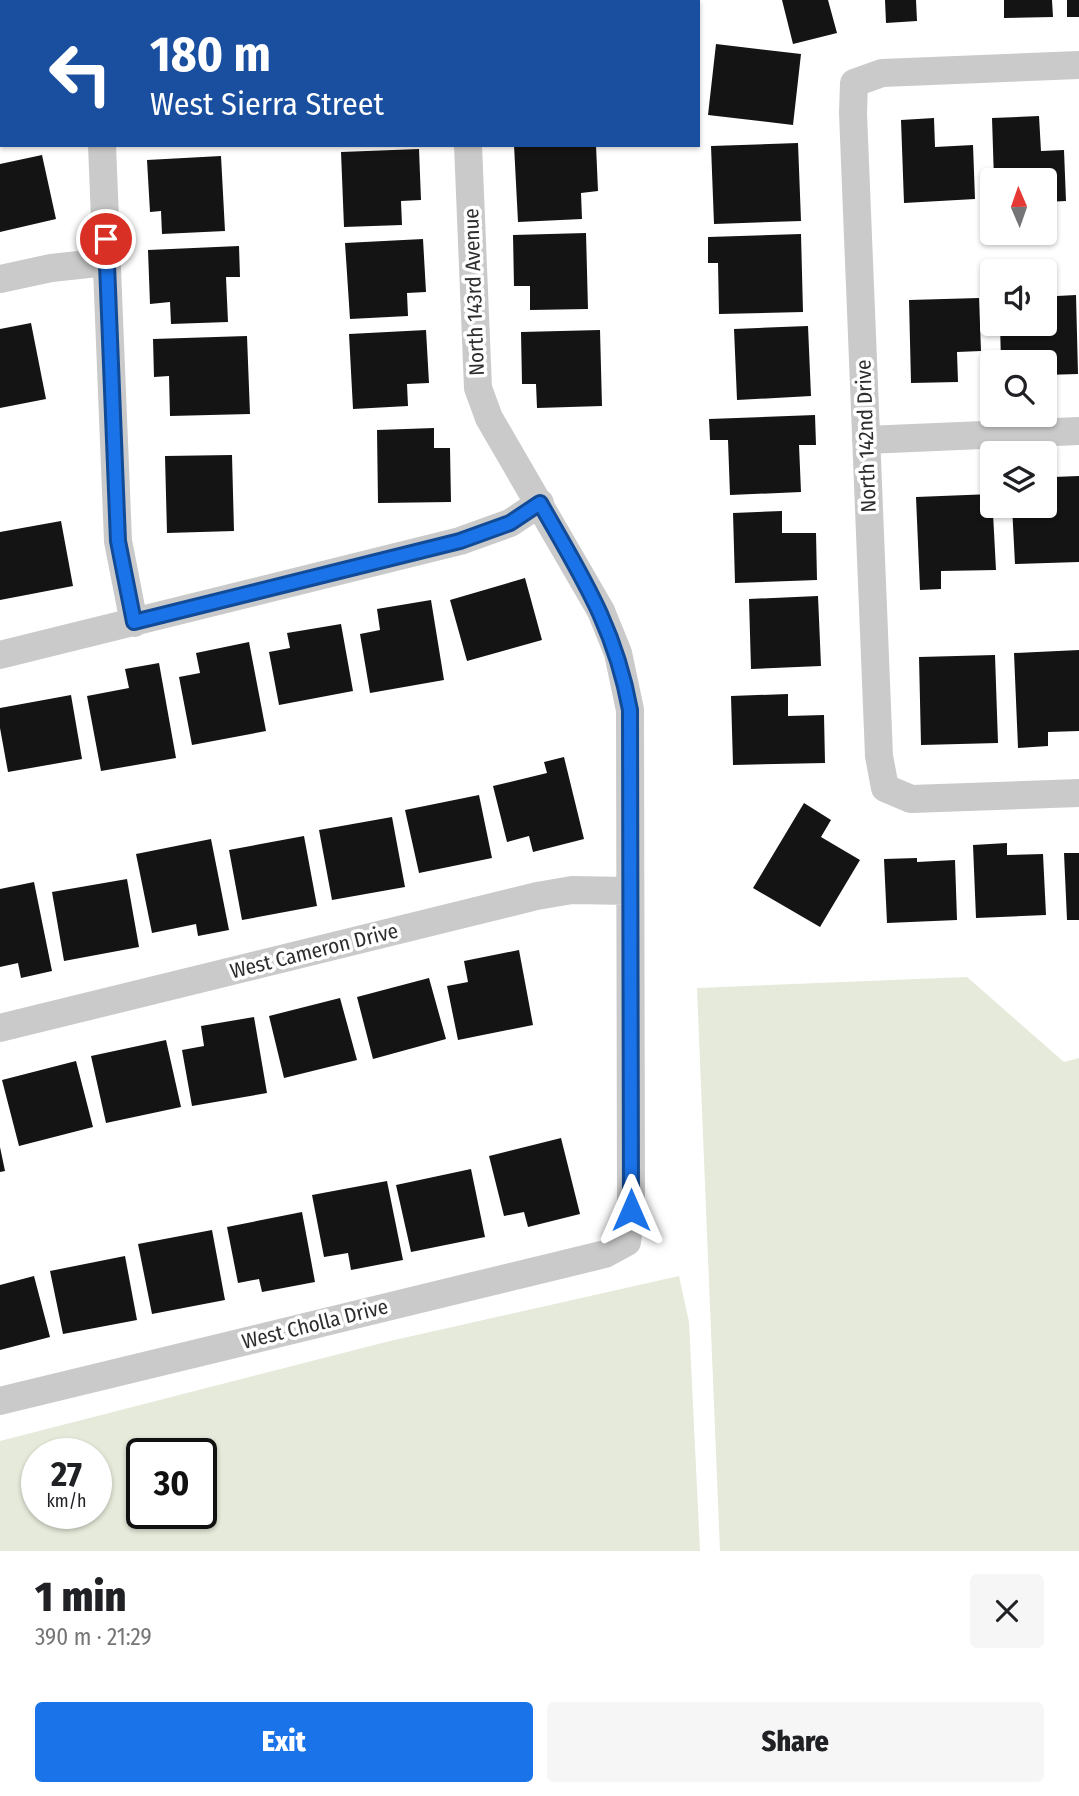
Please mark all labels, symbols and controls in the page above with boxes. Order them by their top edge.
text: 180 m [150,25,271,84]
icon: left [35,28,126,119]
text: West Sierra Street [150,85,384,123]
north arrow [980,168,1057,245]
map controls [980,168,1057,518]
street label: North 143rd Avenue [458,208,490,376]
pin [76,209,136,269]
icon: arrive [87,220,125,258]
button: sound [980,259,1057,336]
button: search [980,350,1057,427]
street label: North 142nd Drive [850,359,882,513]
button: layers [980,441,1057,518]
street label: West Cameron Drive [227,918,401,984]
position arrow [594,1173,668,1247]
street label: West Cholla Drive [239,1293,391,1355]
speed limit sign: 30 [126,1438,217,1529]
text: 27 [51,1453,82,1495]
text: km/h [46,1490,87,1512]
text: 1 min [35,1572,126,1622]
button: close [970,1574,1044,1648]
text: 390 m · 21:29 [35,1623,152,1651]
button: Exit [35,1702,533,1782]
button: Share [547,1702,1044,1782]

